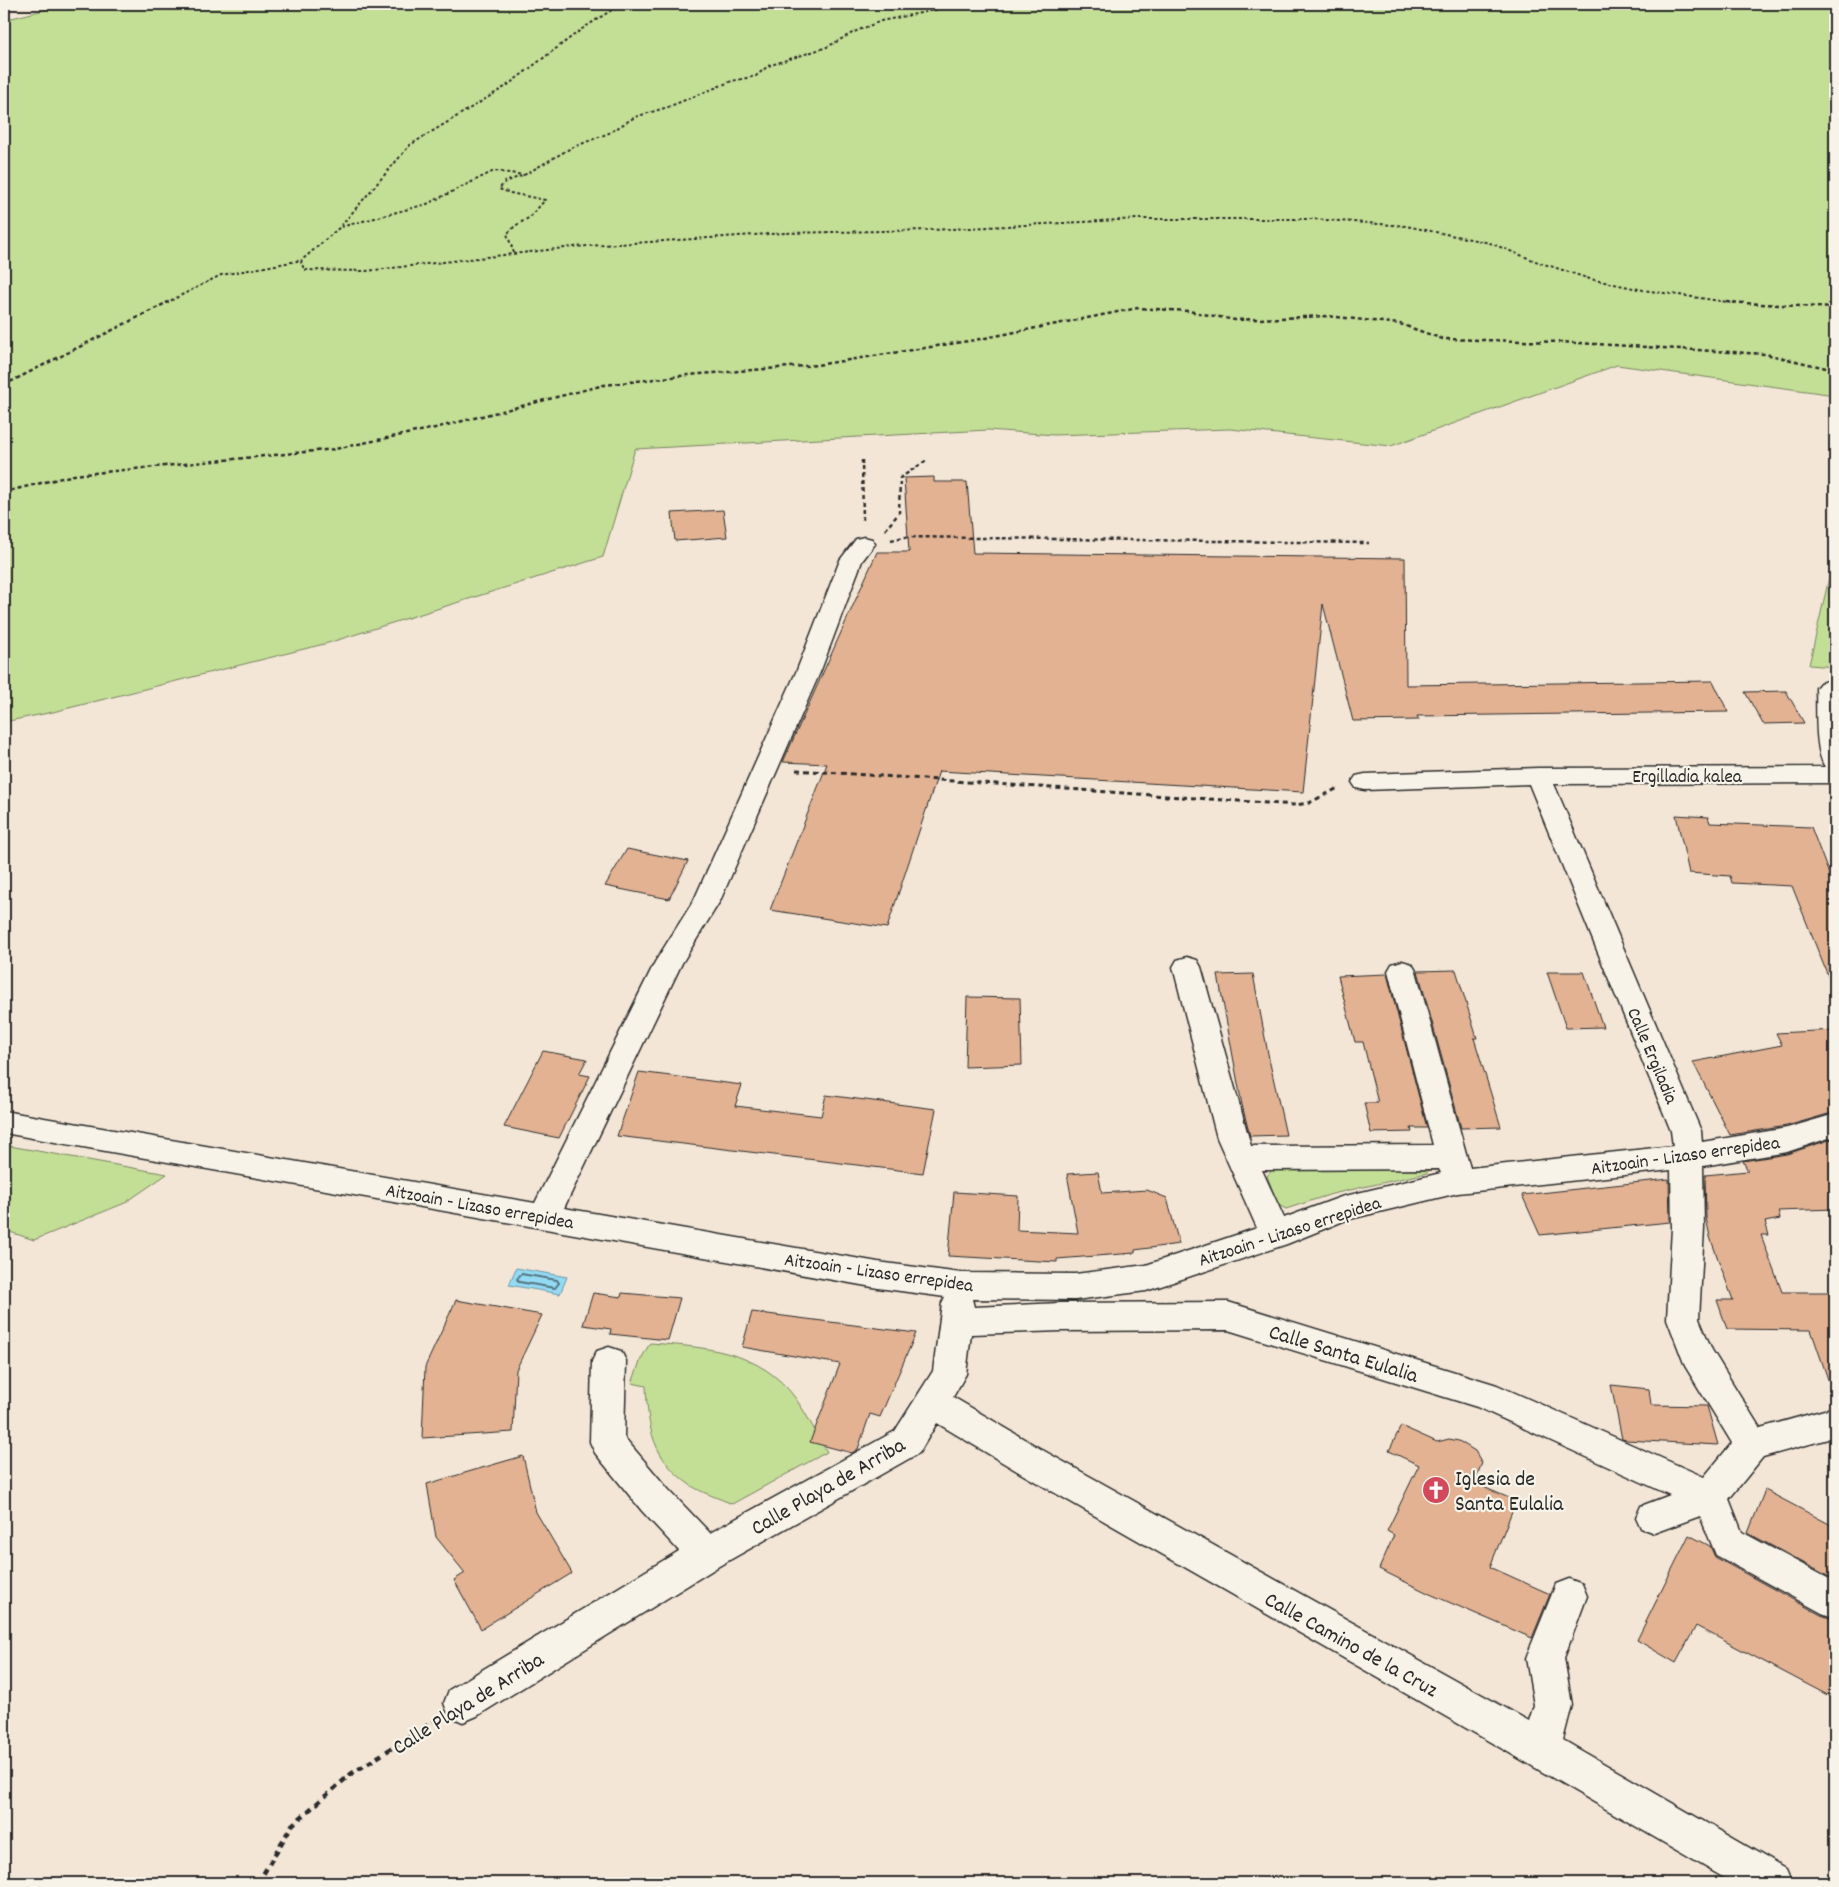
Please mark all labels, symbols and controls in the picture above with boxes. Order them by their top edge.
street label: Ergilladia kalea [1632,765,1743,792]
street label: Calle Ergiladia [1618,1004,1684,1110]
street label: Aitzoain - Lizaso errepidea [1589,1131,1783,1184]
street label: Aitzoain - Lizaso errepidea [383,1179,577,1238]
street label: Aitzoain - Lizaso errepidea [1195,1191,1386,1276]
street label: Aitzoain - Lizaso errepidea [782,1248,976,1301]
street label: Calle Santa Eulalia [1265,1318,1422,1393]
street label: Calle Playa de Arriba [746,1431,912,1545]
place label: Iglesia de Santa Eulalia [1455,1465,1564,1521]
church icon: Iglesia de Santa Eulalia [1421,1475,1451,1505]
street label: Calle Camino de la Cruz [1258,1585,1443,1707]
street label: Calle Playa de Arriba [387,1646,551,1764]

